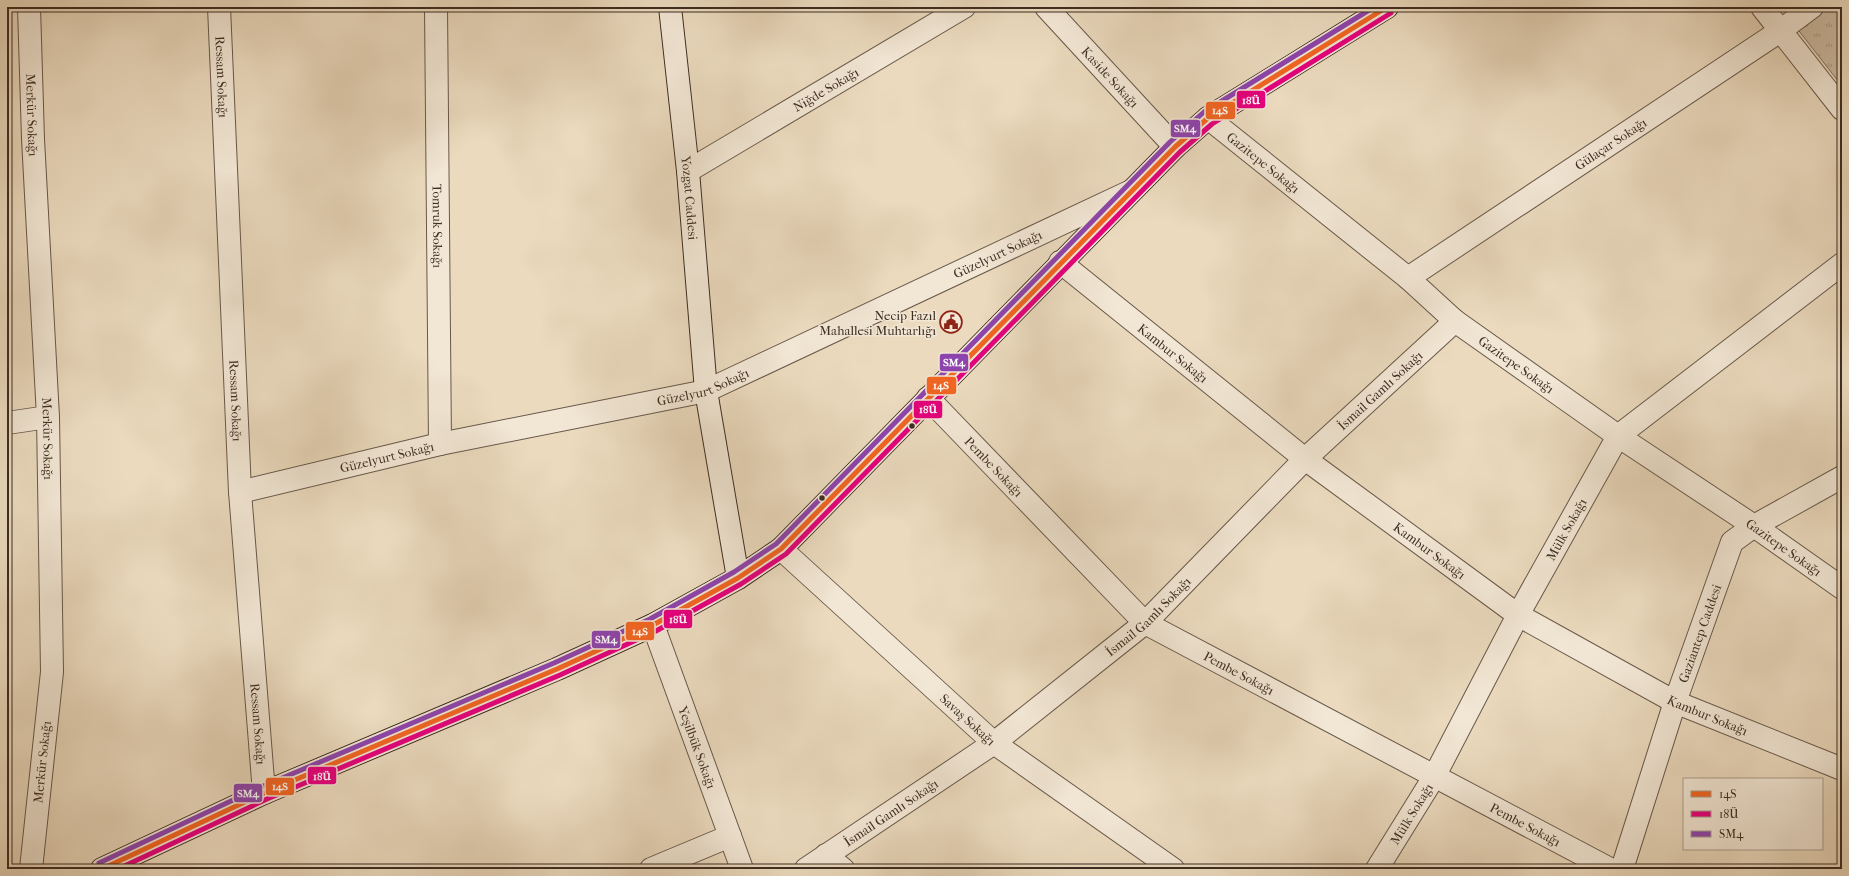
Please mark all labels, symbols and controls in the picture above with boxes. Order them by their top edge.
street label: Ressam Sokağı [213,36,231,118]
street label: Kaside Sokağı [1079,43,1142,110]
street label: Niğde Sokağı [790,64,861,115]
street label: Merkür Sokağı [24,73,41,157]
line badge: 18Ü [1236,90,1266,109]
text: 18Ü [1242,94,1260,107]
line badge: 14S [1205,101,1236,120]
text: 14S [1212,104,1228,117]
street label: Gülaçar Sokağı [1572,114,1649,173]
line badge: SM4 [1170,119,1201,138]
text: SM4 [1174,122,1197,135]
street label: Gazitepe Sokağı [1224,129,1303,196]
street label: Yozgat Caddesi [679,154,701,241]
street label: Tomruk Sokağı [430,184,446,268]
street label: Güzelyurt Sokağı [951,227,1044,281]
place label: Necip Fazıl Mahallesi Muhtarlığı [819,308,936,338]
public building icon: Necip Fazıl Mahallesi Muhtarlığı [938,309,964,335]
street label: Kambur Sokağı [1135,320,1211,386]
street label: Gazitepe Sokağı [1476,333,1557,396]
street label: İsmail Gamlı Sokağı [1334,347,1425,433]
line badge: SM4 [939,353,969,372]
text: SM4 [943,356,966,369]
street label: Ressam Sokağı [227,360,245,442]
street label: Güzelyurt Sokağı [656,364,751,408]
line badge: 14S [926,376,957,395]
text: 14S [933,379,949,392]
street label: Merkür Sokağı [39,397,56,480]
line badge: 18Ü [913,400,943,419]
text: 18Ü [919,403,937,416]
unlabelled marker [907,421,917,431]
street label: Pembe Sokağı [962,433,1026,500]
street label: Güzelyurt Sokağı [338,438,435,475]
unlabelled marker [817,493,827,503]
street label: Mülk Sokağı [1543,495,1589,563]
street label: Gazitepe Sokağı [1743,515,1825,579]
street label: Kambur Sokağı [1391,519,1469,582]
street label: İsmail Gamlı Sokağı [1103,573,1194,659]
street label: Gaziantep Caddesi [1675,582,1724,685]
line badge: 18Ü [663,609,693,629]
text: 18Ü [669,613,687,626]
line badge: 14S [625,621,655,641]
text: 14S [632,625,648,638]
line badge: SM4 [591,630,621,649]
text: SM4 [595,633,618,646]
street label: Pembe Sokağı [1201,648,1277,698]
street label: Ressam Sokağı [248,683,269,765]
street label: Savaş Sokağı [937,691,999,748]
street label: Kambur Sokağı [1665,692,1750,738]
street label: Yeşilbük Sokağı [675,703,719,791]
street label: Merkür Sokağı [30,720,54,804]
line badge: 18Ü [307,766,337,785]
text: 18Ü [313,770,331,783]
street label: İsmail Gamlı Sokağı [841,775,941,849]
line badge: 14S [265,777,295,796]
legend [1683,778,1823,850]
text: 14S [272,780,288,793]
street label: Mülk Sokağı [1387,780,1436,847]
line badge: SM4 [233,783,263,803]
text: SM4 [237,787,260,800]
text: 14S [1719,787,1737,801]
street label: Pembe Sokağı [1488,800,1563,849]
text: 18Ü [1719,806,1739,821]
text: SM4 [1719,827,1744,841]

